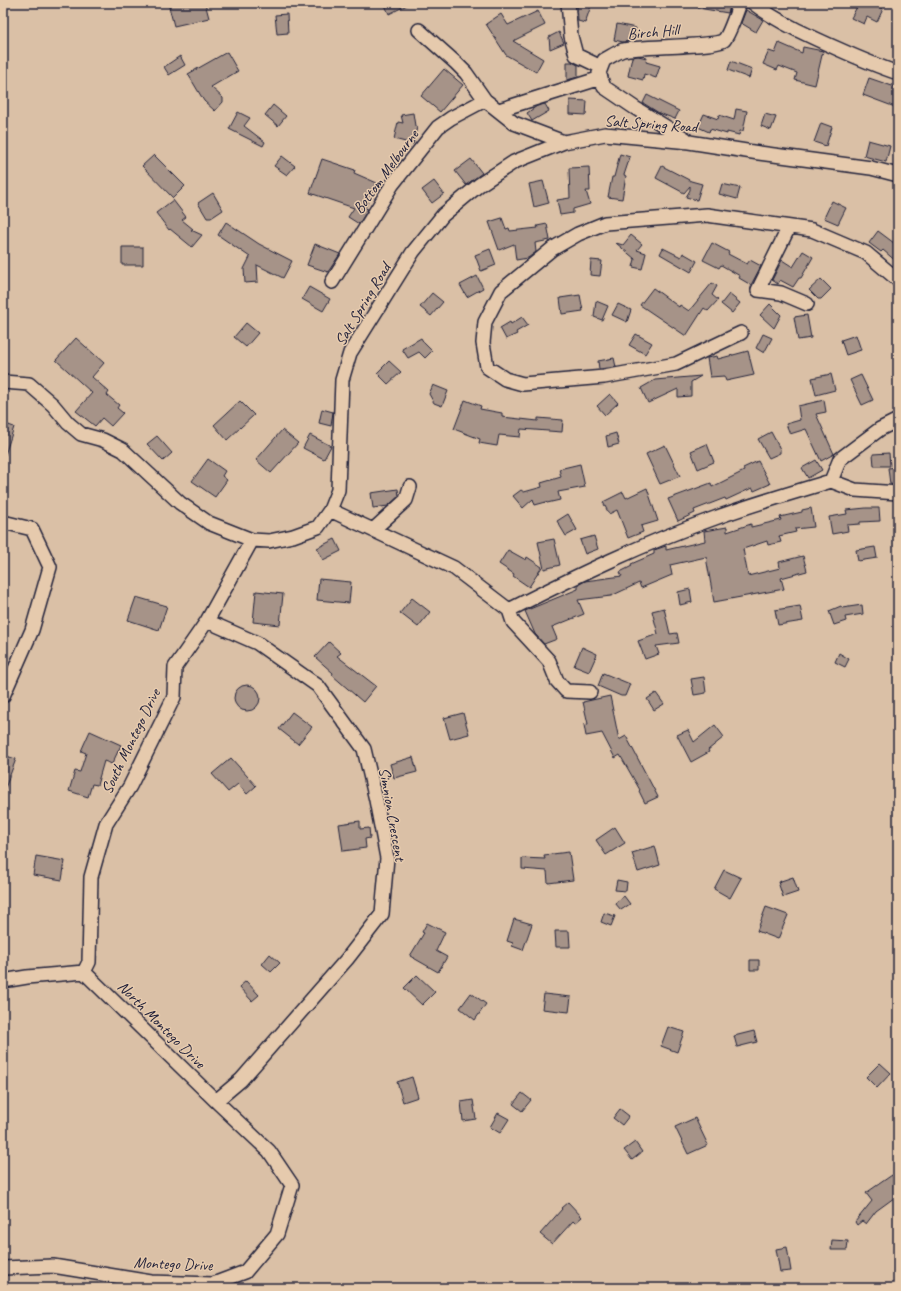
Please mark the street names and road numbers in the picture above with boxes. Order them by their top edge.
street label: Birch Hill [627,20,683,44]
street label: Salt Spring Road [604,111,701,137]
street label: Bottom Melbourne [349,124,424,218]
street label: Salt Spring Road [330,257,397,349]
street label: South Montego Drive [97,684,166,797]
street label: Simnion Crescent [374,766,410,864]
street label: North Montego Drive [113,977,211,1074]
street label: Montego Drive [133,1253,214,1275]

